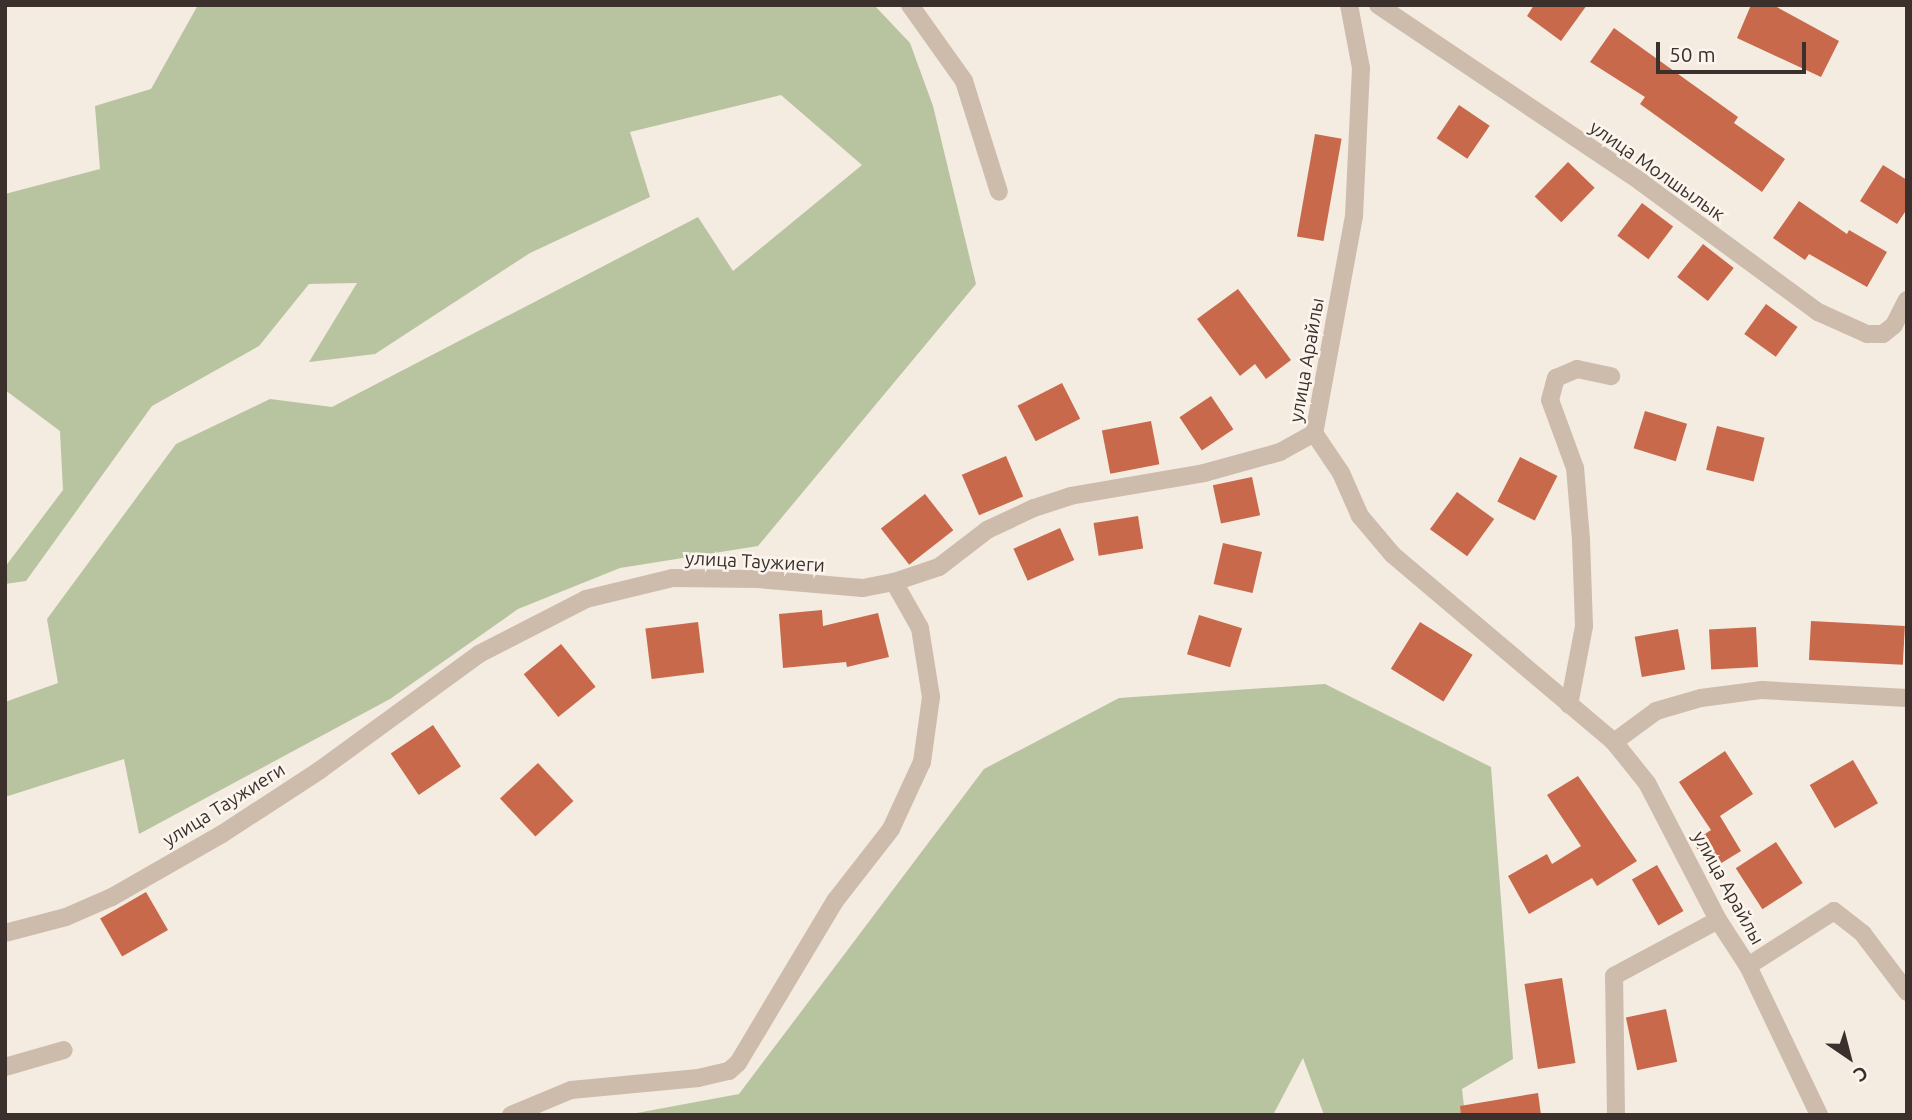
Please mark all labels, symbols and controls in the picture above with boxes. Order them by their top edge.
scale bar [1660,28,1811,72]
text: 50 m [1669,42,1716,66]
street label: улица Молшылык [1585,116,1729,226]
street label: улица Арайлы [1285,296,1329,424]
street label: улица Таужиеги [685,547,825,577]
street label: улица Таужиеги [159,758,289,852]
street label: улица Арайлы [1687,827,1769,949]
north arrow [1814,1022,1884,1092]
text: С [1850,1062,1872,1087]

